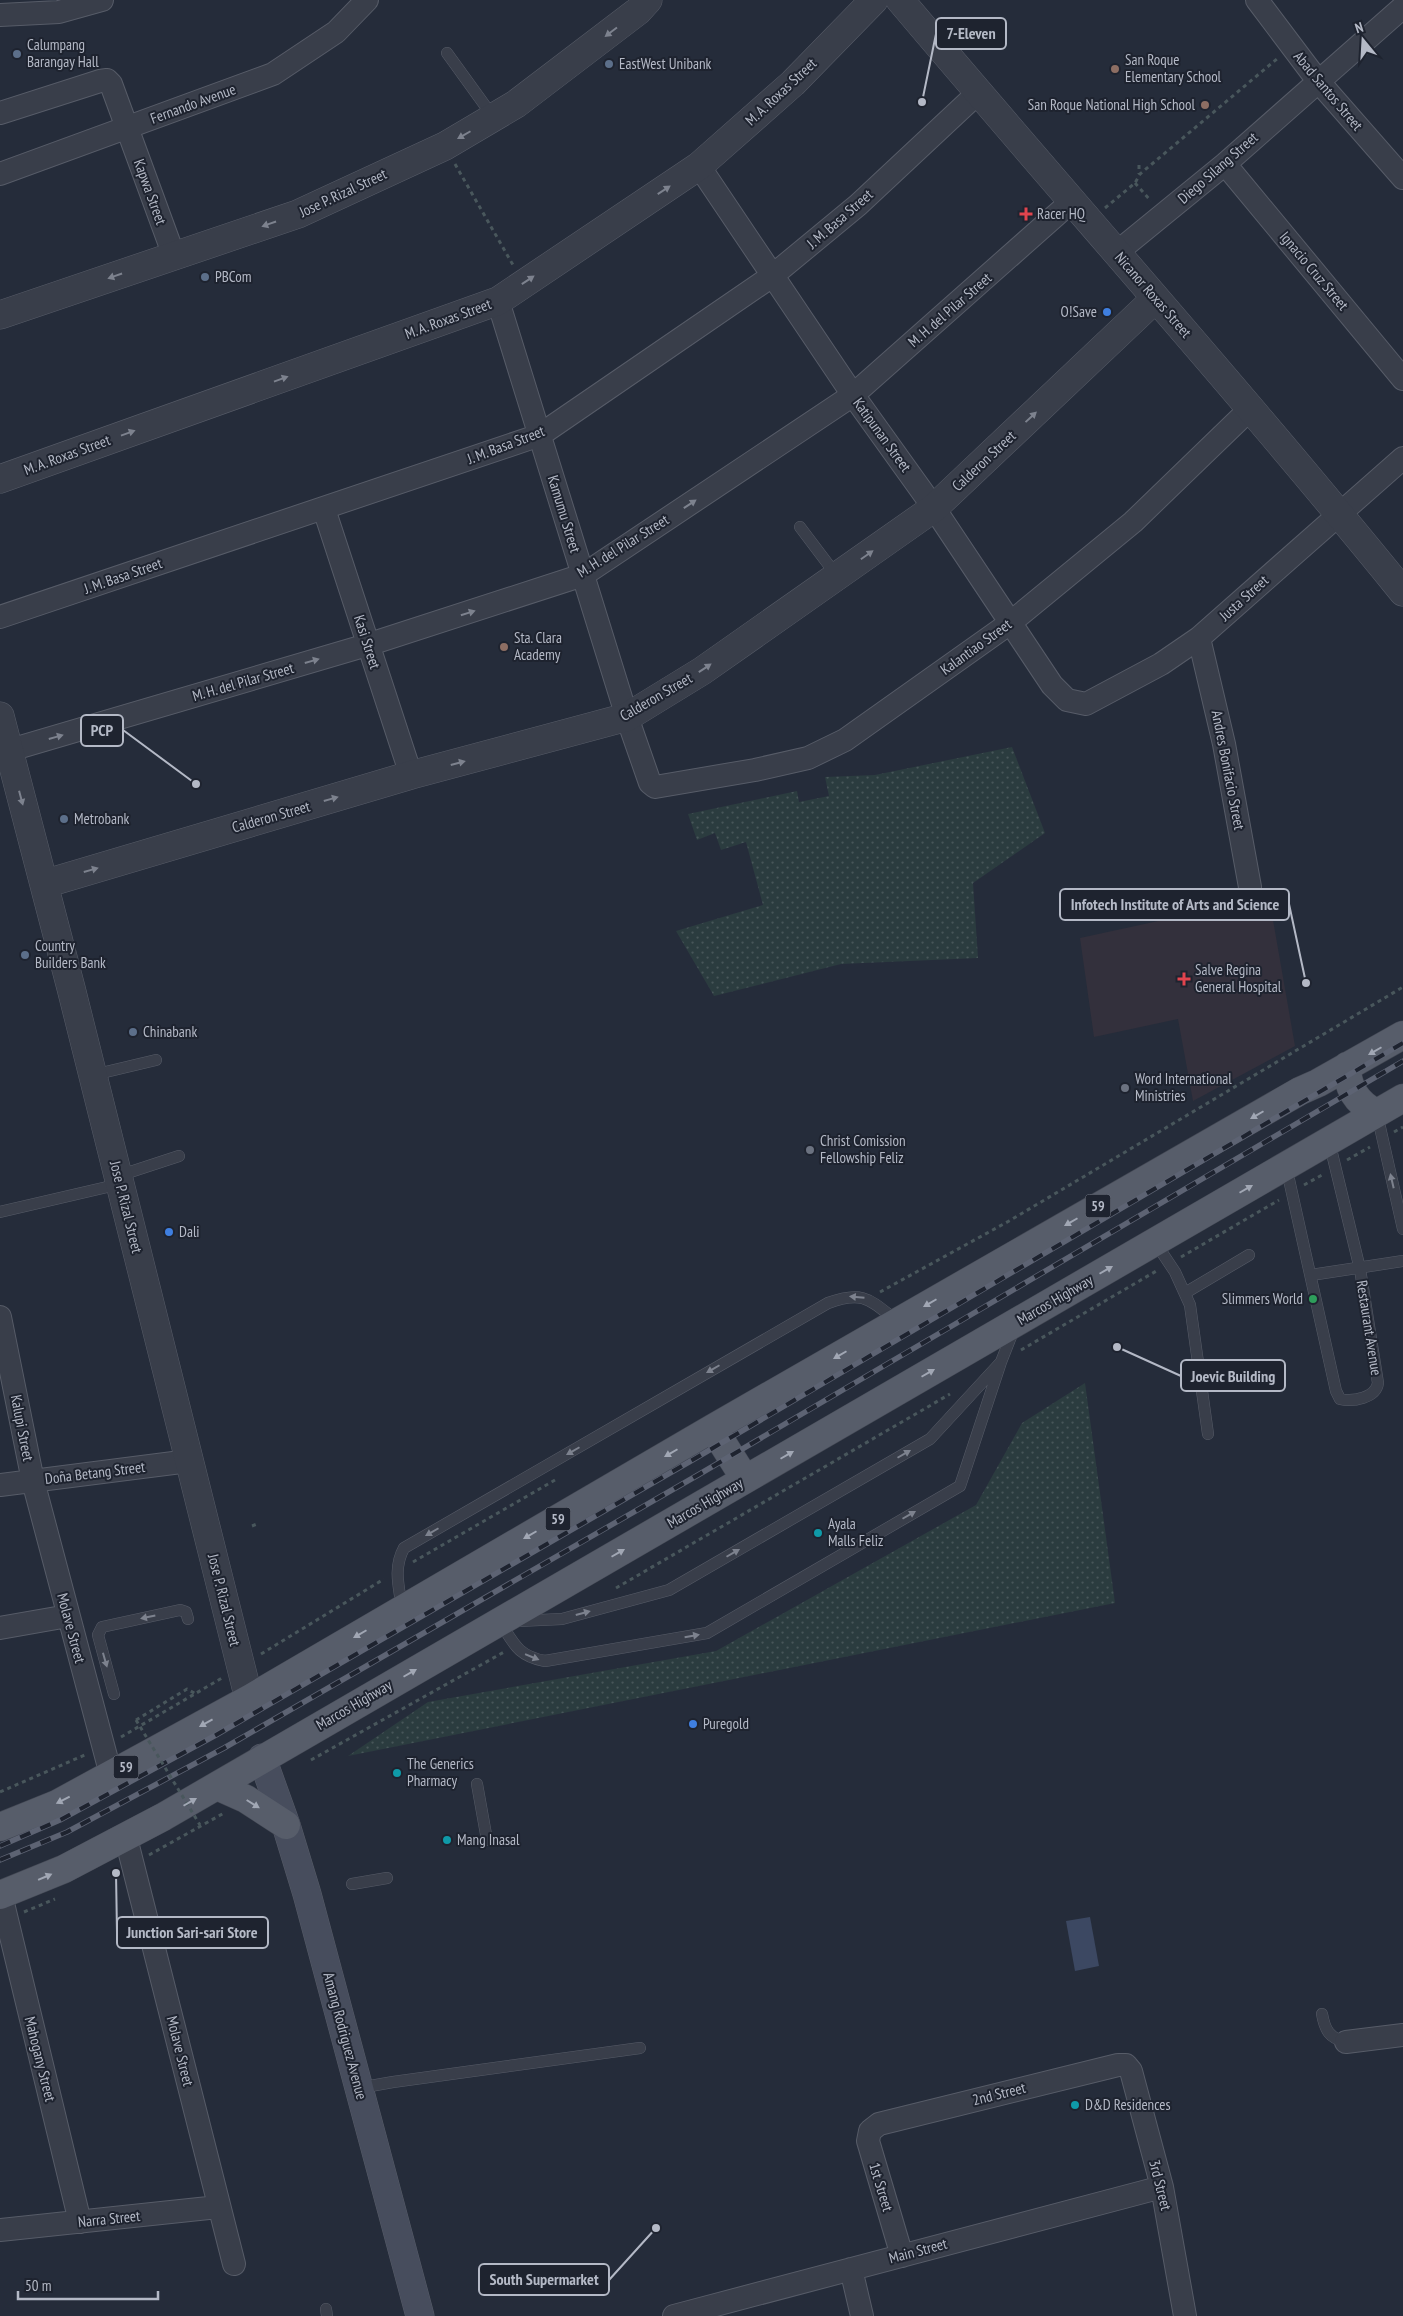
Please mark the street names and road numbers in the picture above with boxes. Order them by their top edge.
street label: Abad Santos Street [1290,47,1367,134]
street label: M. A. Roxas Street [741,54,820,129]
street label: Fernando Avenue [148,79,238,128]
street label: Diego Silang Street [1174,128,1262,208]
street label: Kapwa Street [130,156,171,227]
street label: Jose P. Rizal Street [295,164,389,221]
street label: J. M. Basa Street [802,185,877,253]
street label: Ignacio Cruz Street [1276,227,1353,314]
street label: Nicanor Roxas Street [1111,248,1196,341]
street label: M. H. del Pilar Street [904,268,995,351]
street label: M. A. Roxas Street [402,294,494,343]
street label: Katipunan Street [849,394,916,475]
street label: J. M. Basa Street [464,421,547,468]
street label: Calderon Street [948,426,1019,495]
street label: M. A. Roxas Street [21,430,113,479]
street label: Kamumu Street [544,473,585,555]
street label: M. H. del Pilar Street [573,510,672,581]
street label: J. M. Basa Street [80,553,164,598]
street label: Justa Street [1214,571,1272,625]
street label: Kasi Street [350,612,385,671]
street label: Kalantiao Street [936,614,1015,679]
street label: M. H. del Pilar Street [190,658,296,705]
street label: Calderon Street [616,668,695,725]
street label: Andres Bonifacio Street [1208,709,1249,831]
street label: Calderon Street [230,796,312,837]
street label: Jose P. Rizal Street [106,1158,147,1255]
road number: 59 [1086,1194,1110,1218]
street label: Marcos Highway [1013,1270,1096,1329]
street label: Restaurant Avenue [1353,1279,1386,1377]
street label: Kalupi Street [7,1393,38,1463]
street label: Doña Betang Street [44,1457,146,1488]
street label: Marcos Highway [663,1473,746,1532]
road number: 59 [546,1508,570,1530]
street label: Jose P. Rizal Street [204,1551,245,1648]
street label: Molave Street [53,1591,90,1665]
street label: Marcos Highway [312,1675,395,1734]
road number: 59 [114,1755,138,1778]
street label: Amang Rodriguez Avenue [319,1970,372,2102]
street label: Mahogany Street [21,2014,60,2103]
street label: Molave Street [163,2014,198,2088]
street label: 2nd Street [970,2078,1027,2109]
street label: 3rd Street [1145,2158,1176,2212]
street label: 1st Street [865,2160,898,2214]
street label: Narra Street [77,2206,141,2231]
street label: Main Street [887,2234,949,2267]

